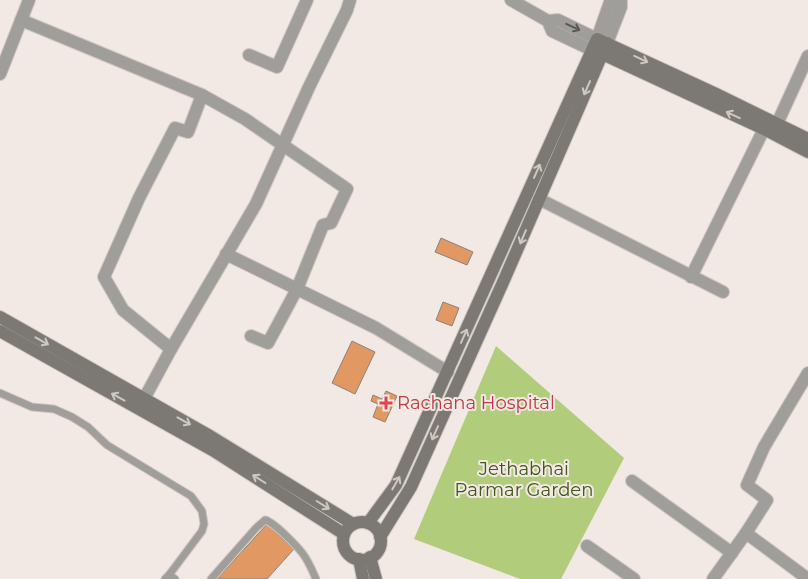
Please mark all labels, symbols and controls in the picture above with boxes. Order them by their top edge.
one-way arrow [565,23,580,33]
one-way arrow [633,54,648,64]
one-way arrow [582,80,592,95]
one-way arrow [726,109,741,119]
one-way arrow [532,164,542,179]
one-way arrow [517,229,527,244]
one-way arrow [459,329,469,344]
one-way arrow [35,337,49,347]
one-way arrow [112,392,126,402]
place label: Rachana Hospital [397,392,555,414]
marker: Rachana Hospital [379,396,393,410]
one-way arrow [176,417,191,426]
one-way arrow [430,425,439,440]
park label: Jethabhai Parmar Garden [455,458,593,501]
one-way arrow [252,474,266,484]
one-way arrow [391,476,401,491]
one-way arrow [316,500,330,511]

